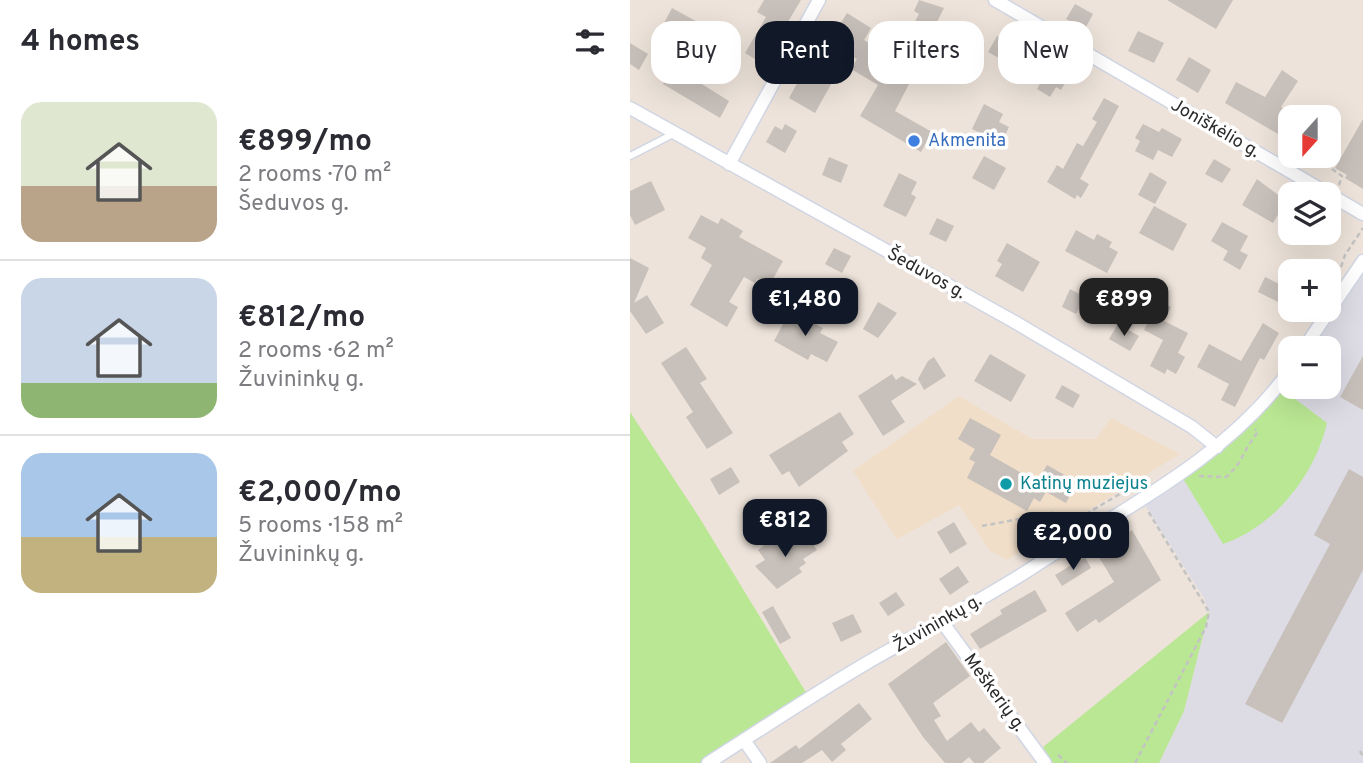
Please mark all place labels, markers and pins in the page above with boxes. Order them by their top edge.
place label: Akmenita [928,130,1006,153]
marker: Akmenita [906,133,922,149]
pin: €1,480 [748,278,862,338]
pin: €899 [1083,278,1165,338]
place label: Katinų muziejus [1020,473,1148,496]
marker: Katinų muziejus [998,476,1014,492]
pin: €812 [744,500,826,559]
pin: €2,000 [1016,512,1130,572]

